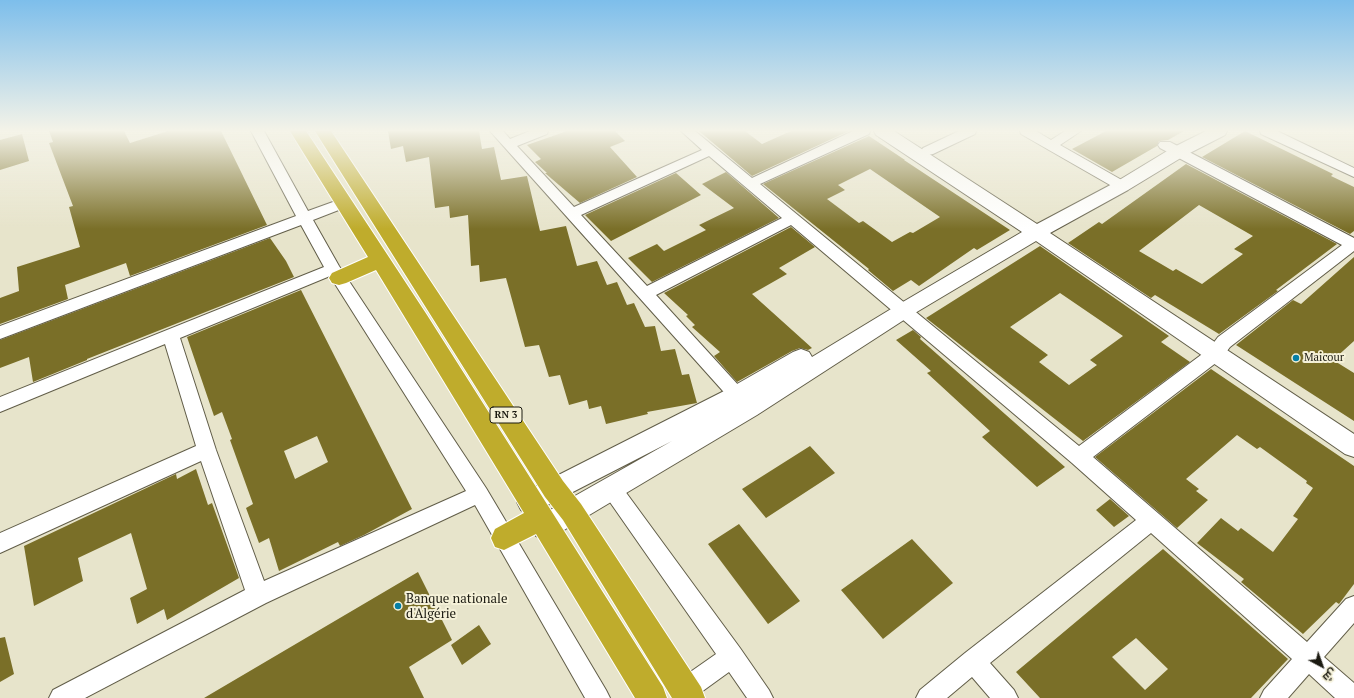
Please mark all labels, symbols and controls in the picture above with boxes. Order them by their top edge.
place label: Maicour [1304,351,1344,365]
marker: Maicour [1291,353,1301,363]
road number: RN 3 [490,407,522,423]
place label: Banque nationale d'Algérie [406,591,508,622]
marker: Banque nationale d'Algérie [393,601,403,611]
north arrow [1302,646,1342,686]
text: ش [1320,665,1340,685]

